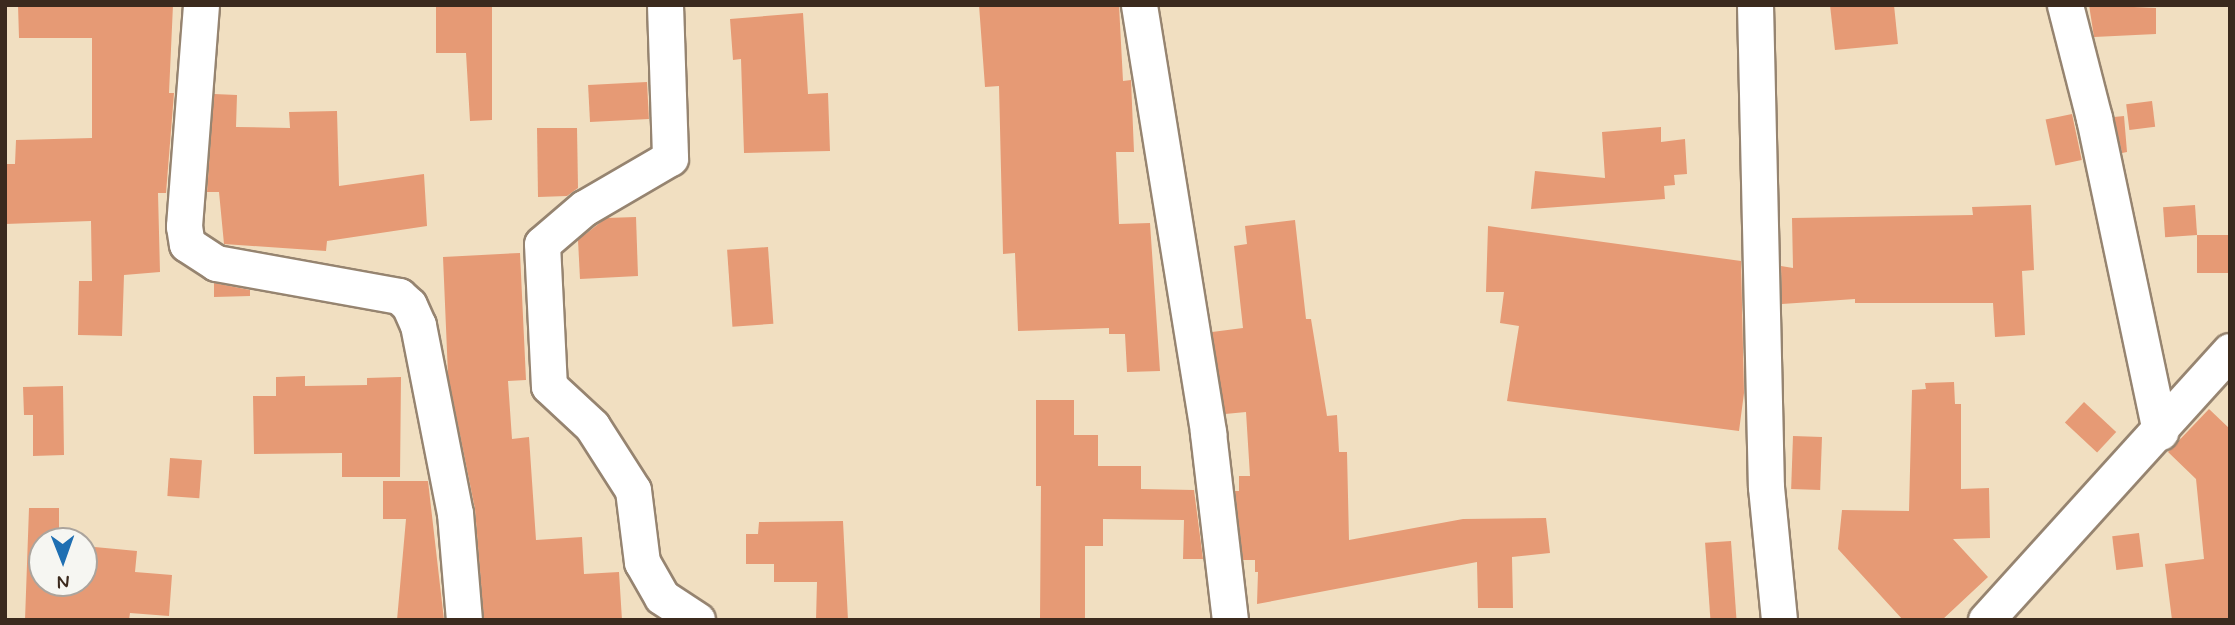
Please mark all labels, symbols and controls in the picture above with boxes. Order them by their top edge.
north arrow [28,527,98,597]
text: N [57,569,70,594]

